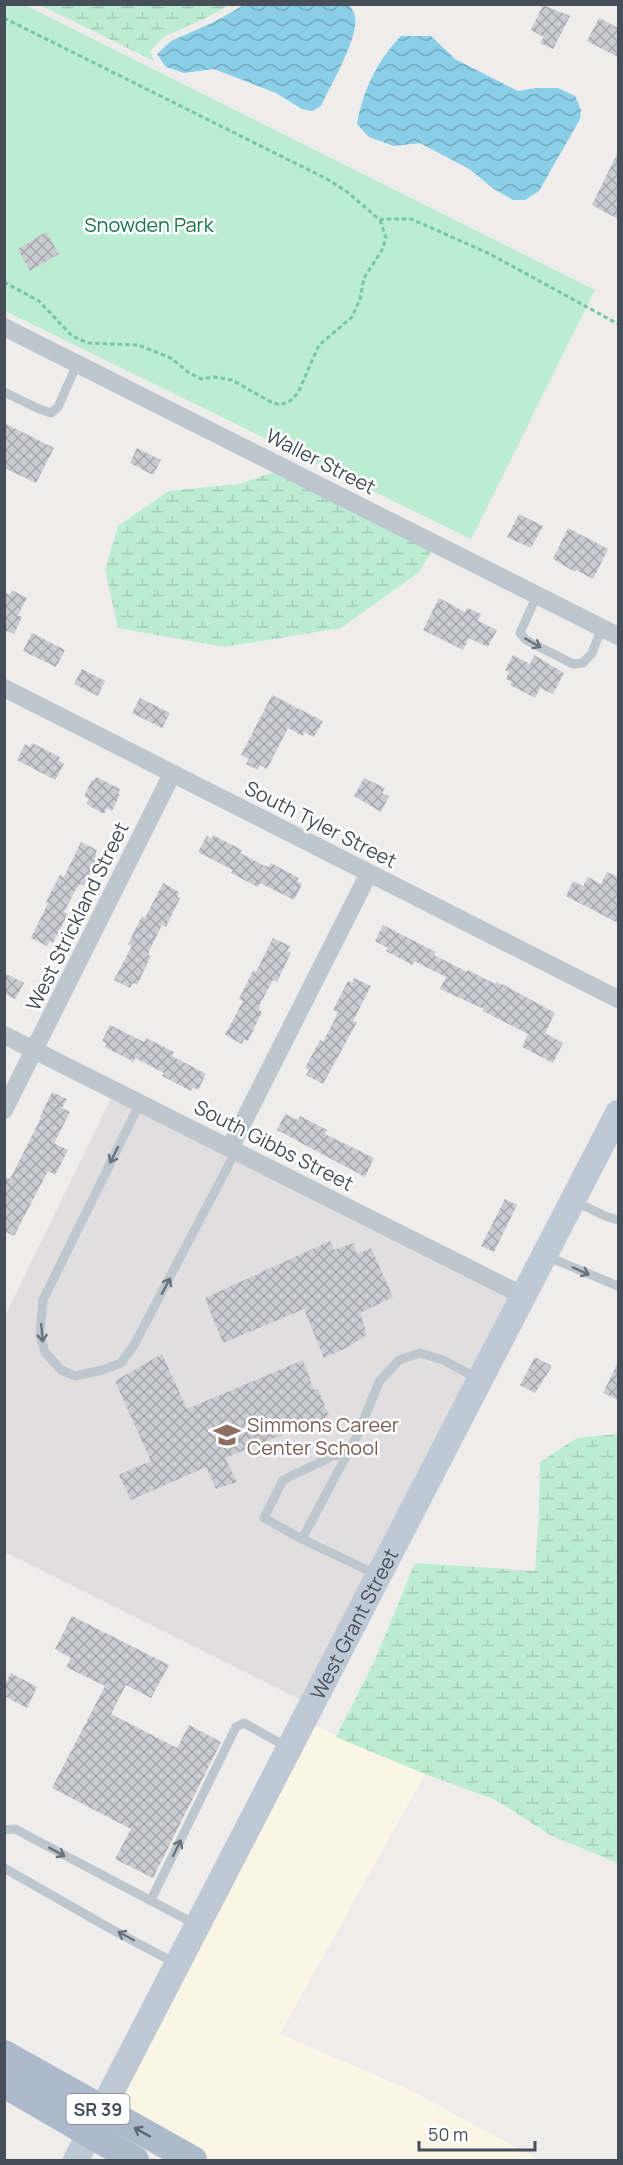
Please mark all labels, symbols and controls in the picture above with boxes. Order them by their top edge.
park label: Snowden Park [84,211,215,238]
street label: Waller Street [261,422,381,500]
one-way arrow [524,637,541,649]
street label: South Tyler Street [240,774,402,874]
street label: West Strickland Street [19,817,135,1015]
street label: South Gibbs Street [190,1093,358,1197]
one-way arrow [107,1146,119,1164]
one-way arrow [571,1266,589,1278]
one-way arrow [160,1277,172,1295]
one-way arrow [37,1323,48,1343]
place label: Simmons Career Center School [247,1411,399,1461]
school or university icon: Simmons Career Center School [212,1420,242,1450]
street label: West Grant Street [303,1543,404,1704]
one-way arrow [172,1839,184,1857]
one-way arrow [48,1846,65,1858]
one-way arrow [117,1930,135,1942]
road number: SR 39 [66,2094,130,2124]
scale bar [419,2114,534,2152]
text: 50 m [428,2122,468,2146]
one-way arrow [134,2126,151,2138]

